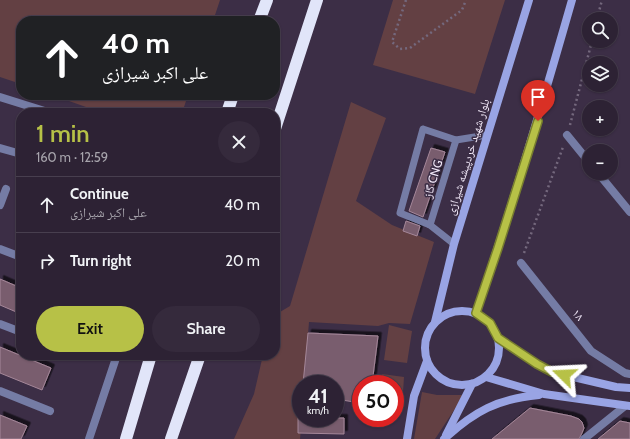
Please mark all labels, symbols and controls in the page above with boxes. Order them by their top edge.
map controls [582,12,618,180]
button: search [582,12,618,48]
text: 40 m [102,26,170,60]
icon: ahead [36,32,88,84]
button: layers [582,56,618,92]
text: علی اکبر شیرازی [102,62,208,84]
pin [521,80,555,121]
icon: arrive [527,86,549,108]
street label: بلوار شهید خردپیشه شیرازی [443,97,493,217]
button: + [582,100,618,136]
text: 1 min [36,119,90,148]
button: close [218,121,260,163]
button: − [582,144,618,180]
text: 160 m · 12:59 [36,149,108,165]
street label: گاز CNG [419,158,445,201]
text: Continue [70,185,129,203]
icon: ahead [36,194,58,216]
text: 40 m [224,196,260,214]
text: علی اکبر شیرازی [70,204,147,220]
icon: right [36,250,58,272]
text: Turn right [70,252,131,270]
text: 20 m [225,252,260,270]
button: Exit [36,306,144,352]
button: Share [152,306,260,352]
street label: ۱۸ [569,306,588,324]
position arrow [543,354,585,396]
speed limit sign: 50 [352,375,404,427]
text: 41 [308,384,328,408]
text: km/h [307,404,329,417]

